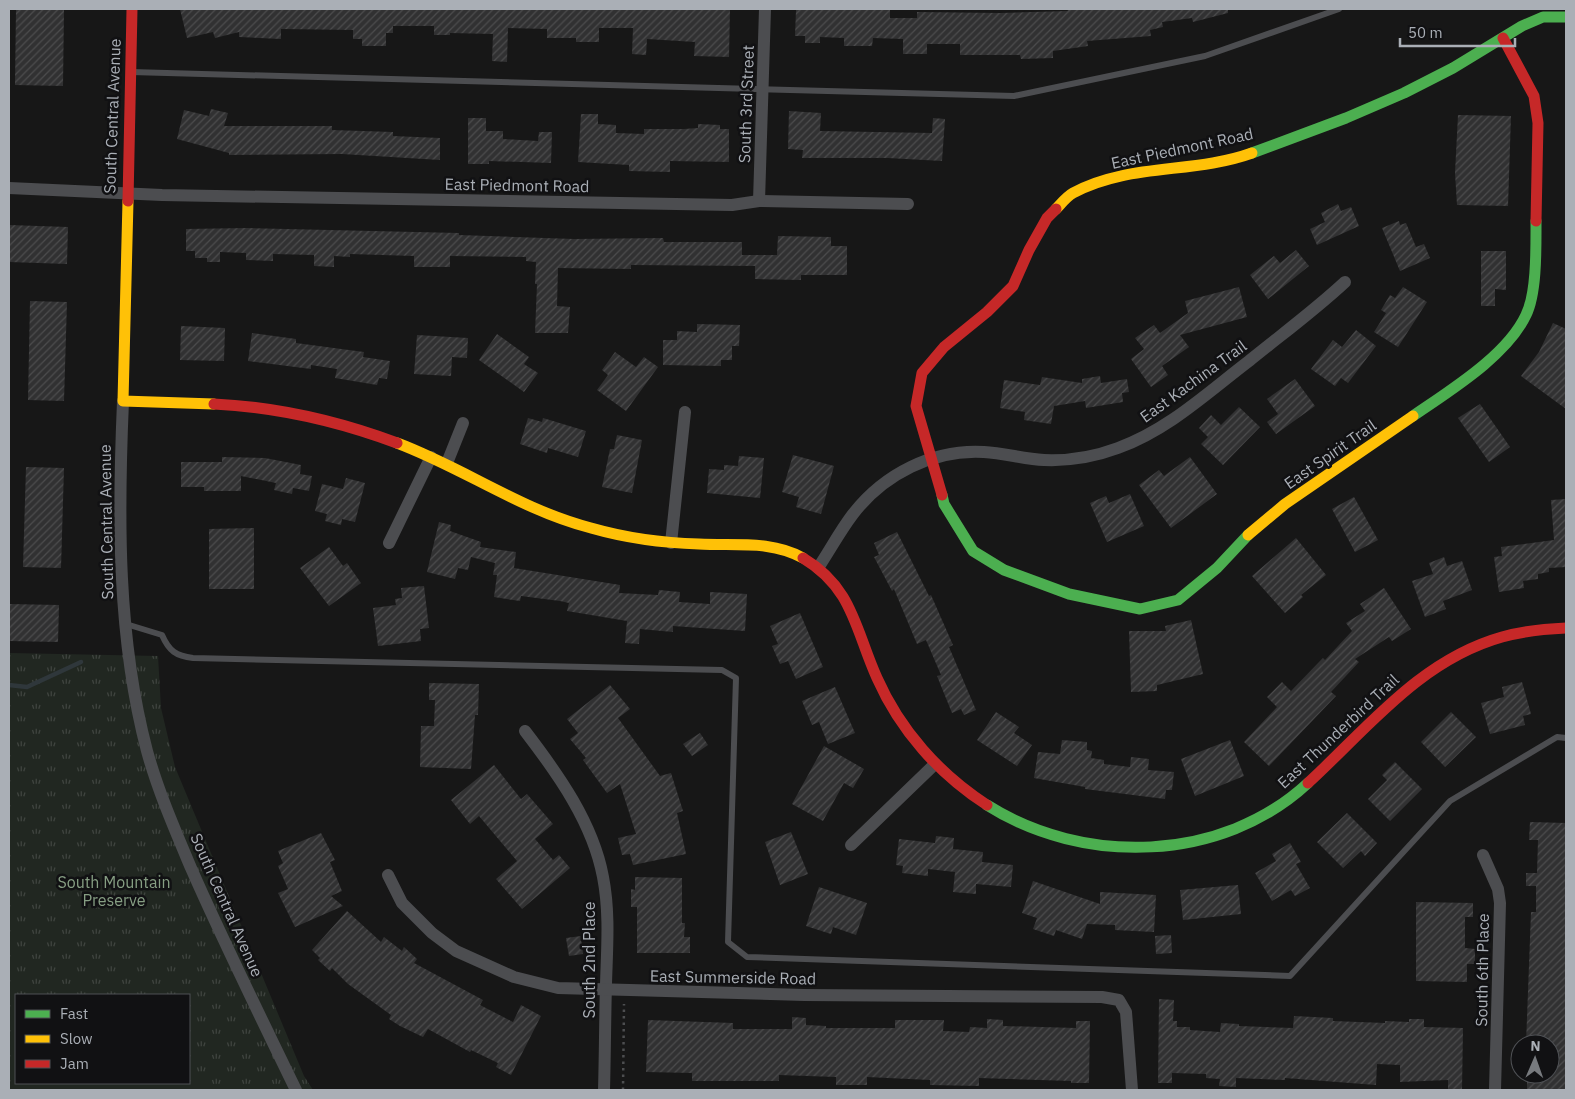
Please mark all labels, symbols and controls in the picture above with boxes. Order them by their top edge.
scale bar [1400,15,1515,47]
text: 50 m [1408,23,1443,42]
street label: South Central Avenue [99,38,125,194]
street label: South 3rd Street [734,45,758,163]
street label: East Piedmont Road [1109,123,1255,173]
street label: East Piedmont Road [444,174,590,196]
street label: East Kachina Trail [1136,336,1250,426]
street label: East Spirit Trail [1280,415,1380,493]
street label: South Central Avenue [95,444,117,600]
street label: East Thunderbird Trail [1273,670,1403,792]
street label: South Central Avenue [186,830,268,980]
park label: South Mountain Preserve [57,872,171,910]
street label: South 2nd Place [579,901,599,1018]
street label: South 6th Place [1471,913,1493,1027]
street label: East Summerside Road [650,966,816,988]
legend [15,994,190,1084]
text: Fast [60,1004,88,1023]
text: Slow [60,1029,93,1048]
north arrow [1510,1034,1560,1084]
text: N [1530,1037,1541,1055]
text: Jam [60,1054,89,1073]

